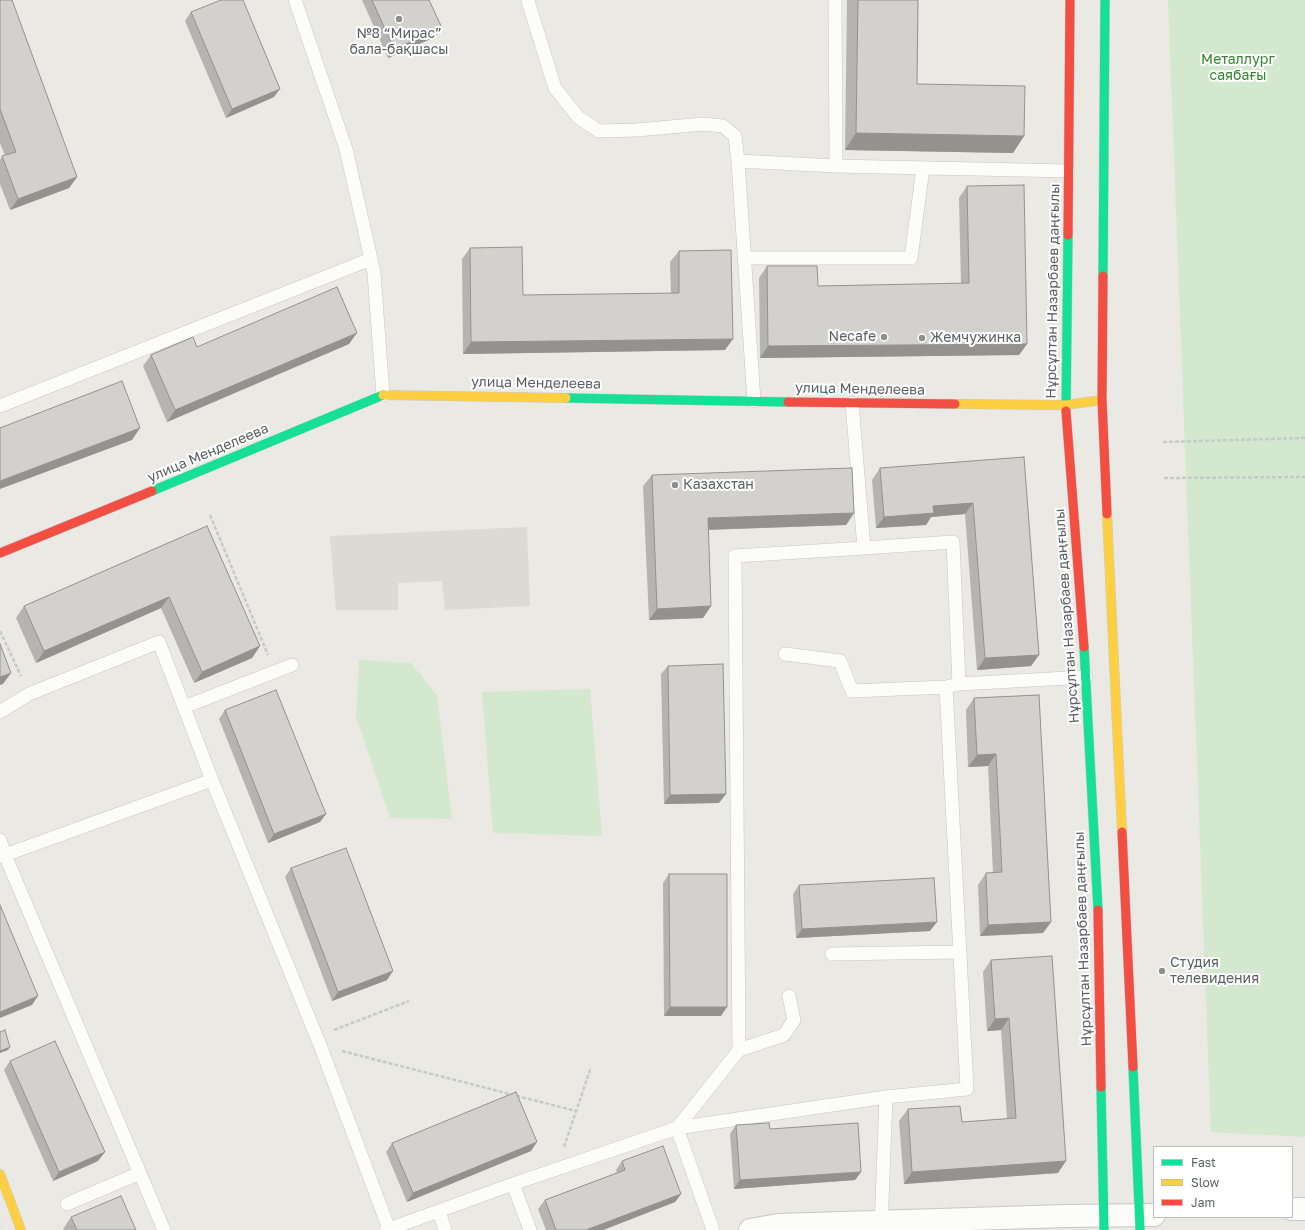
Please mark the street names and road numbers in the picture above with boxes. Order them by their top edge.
street label: Нұрсұлтан Назарбаев даңғылы [1043,183,1063,399]
street label: улица Менделеева [471,373,601,393]
street label: улица Менделеева [795,379,925,399]
street label: улица Менделеева [145,420,271,486]
street label: Нұрсұлтан Назарбаев даңғылы [1051,508,1083,724]
street label: Нұрсұлтан Назарбаев даңғылы [1071,831,1095,1047]

